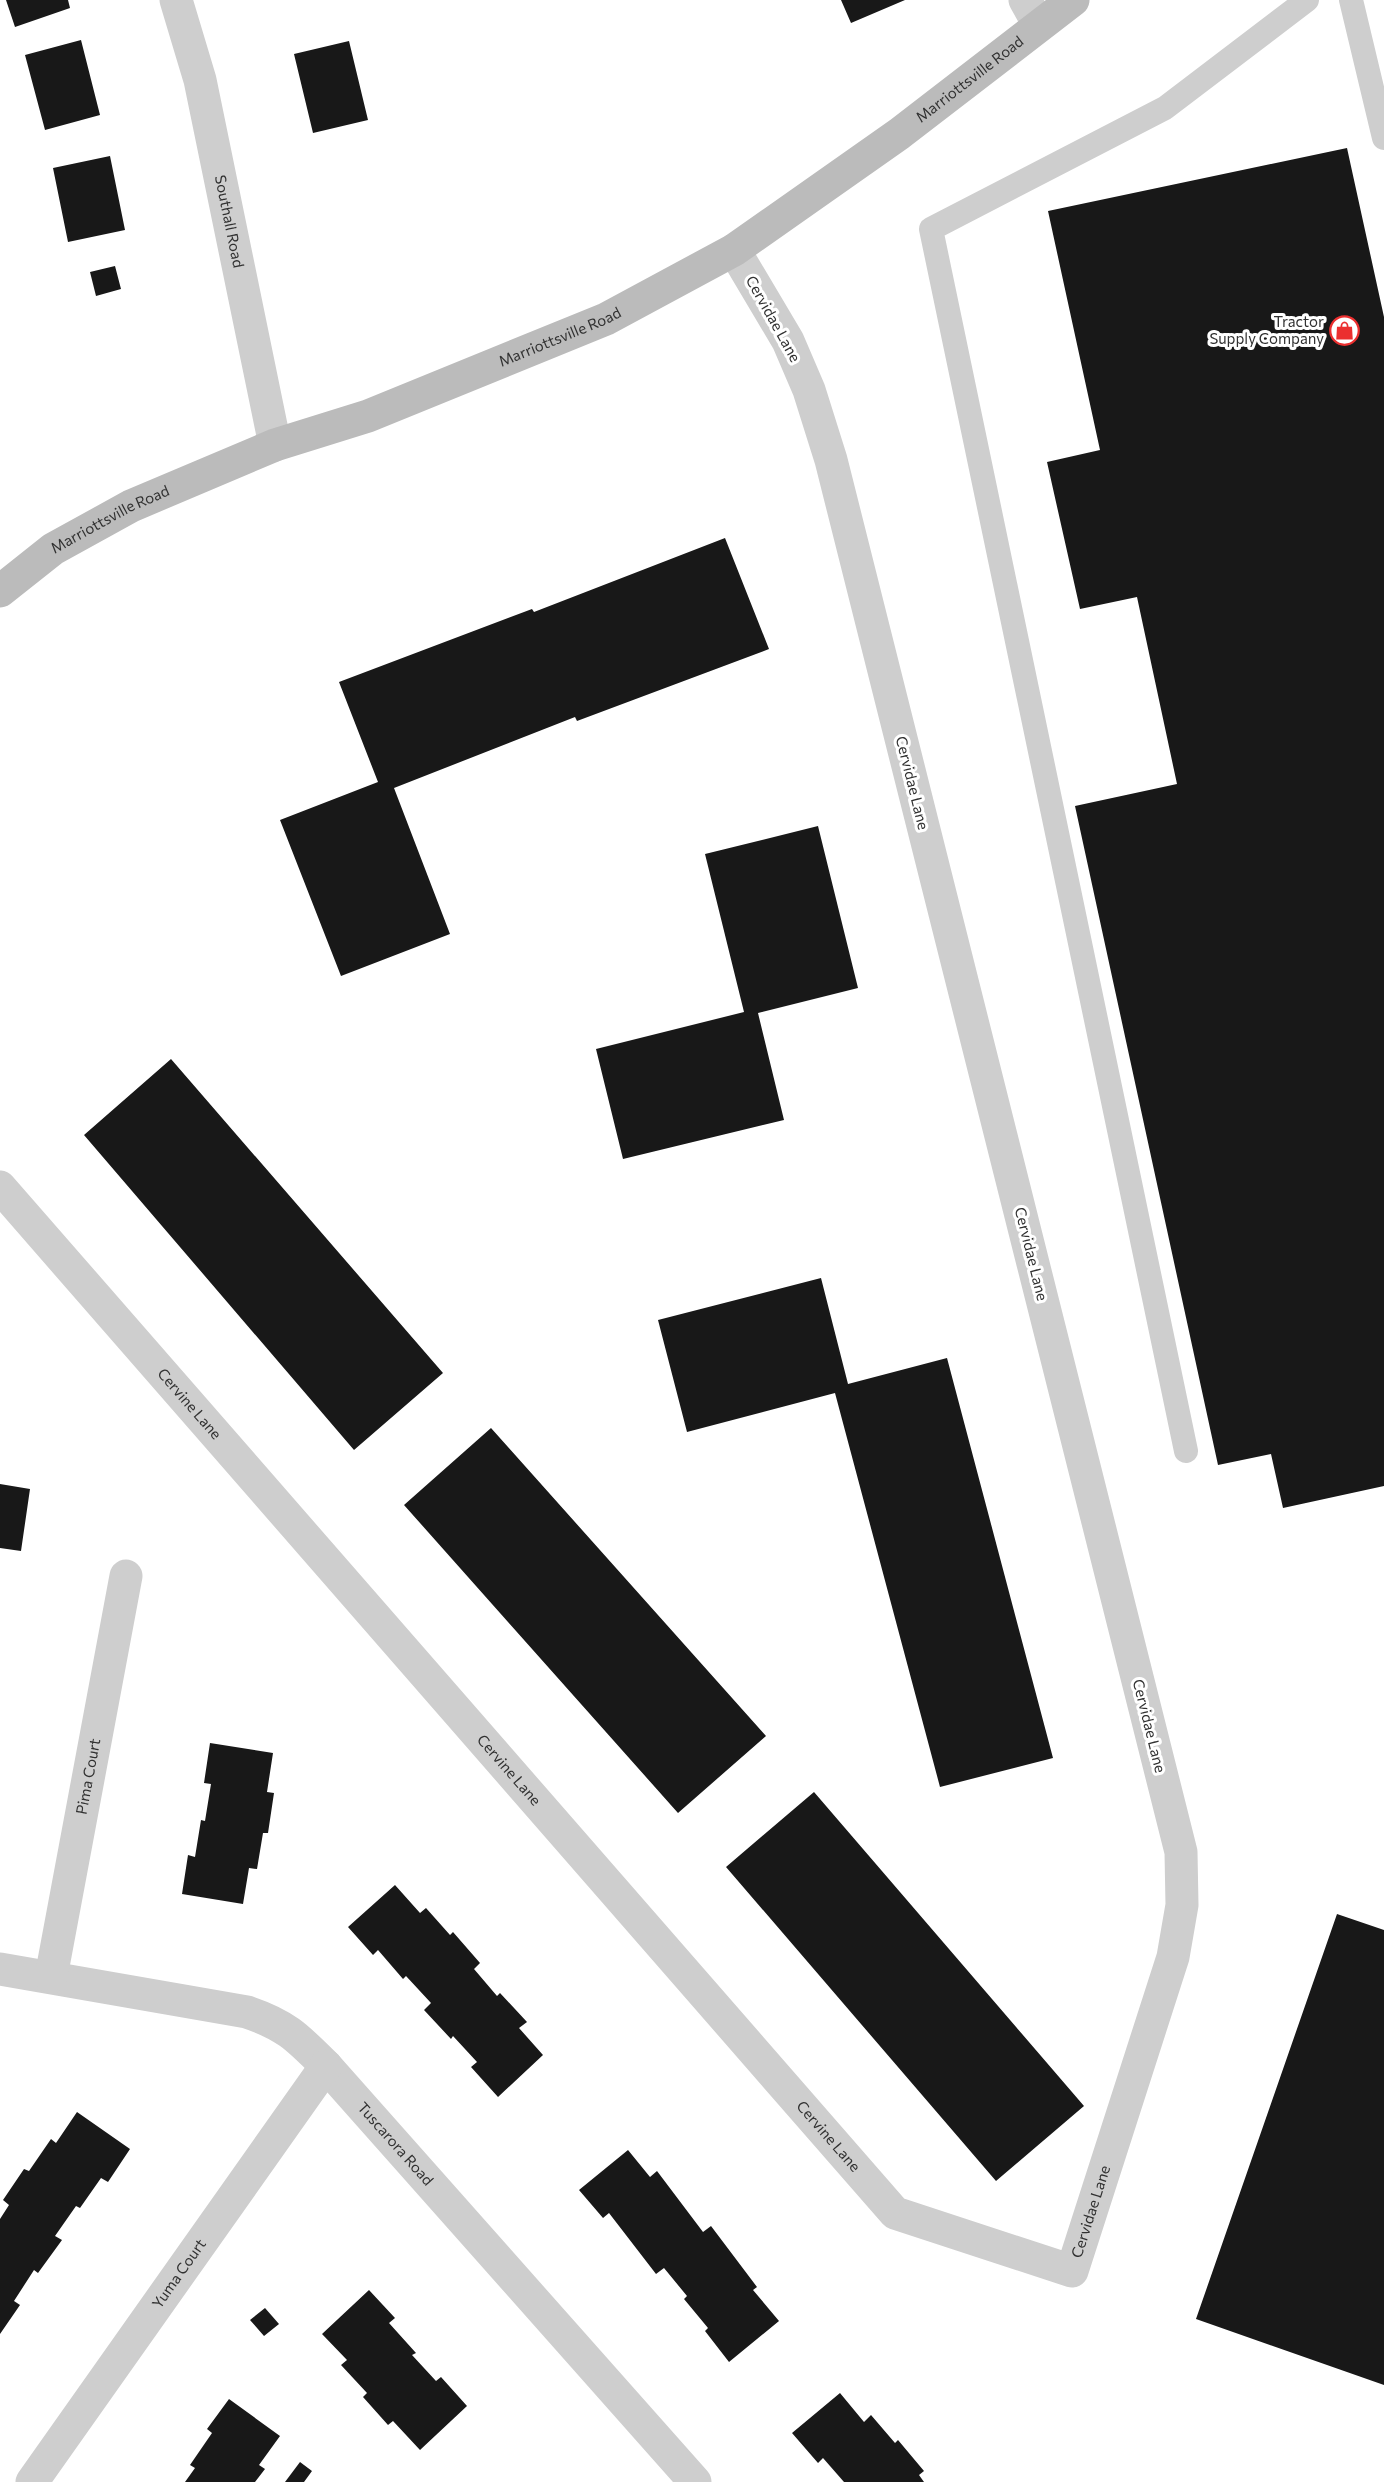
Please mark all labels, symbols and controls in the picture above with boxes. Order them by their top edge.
street label: Marriottsville Road [912,32,1027,126]
street label: Southall Road [212,173,248,269]
street label: Cervidae Lane [743,272,805,365]
street label: Marriottsville Road [496,303,624,370]
place label: Tractor Supply Company [1209,312,1324,347]
shop icon: Tractor Supply Company [1329,315,1361,347]
street label: Marriottsville Road [47,481,172,557]
street label: Cervidae Lane [893,734,933,832]
street label: Cervidae Lane [1012,1205,1052,1303]
street label: Cervine Lane [154,1364,226,1443]
street label: Cervidae Lane [1130,1677,1170,1775]
street label: Cervine Lane [474,1730,545,1809]
street label: Pima Court [72,1737,103,1816]
street label: Cervine Lane [793,2097,865,2175]
street label: Tuscarora Road [354,2098,438,2189]
street label: Cervidae Lane [1067,2163,1113,2260]
street label: Yuma Court [148,2235,209,2311]

